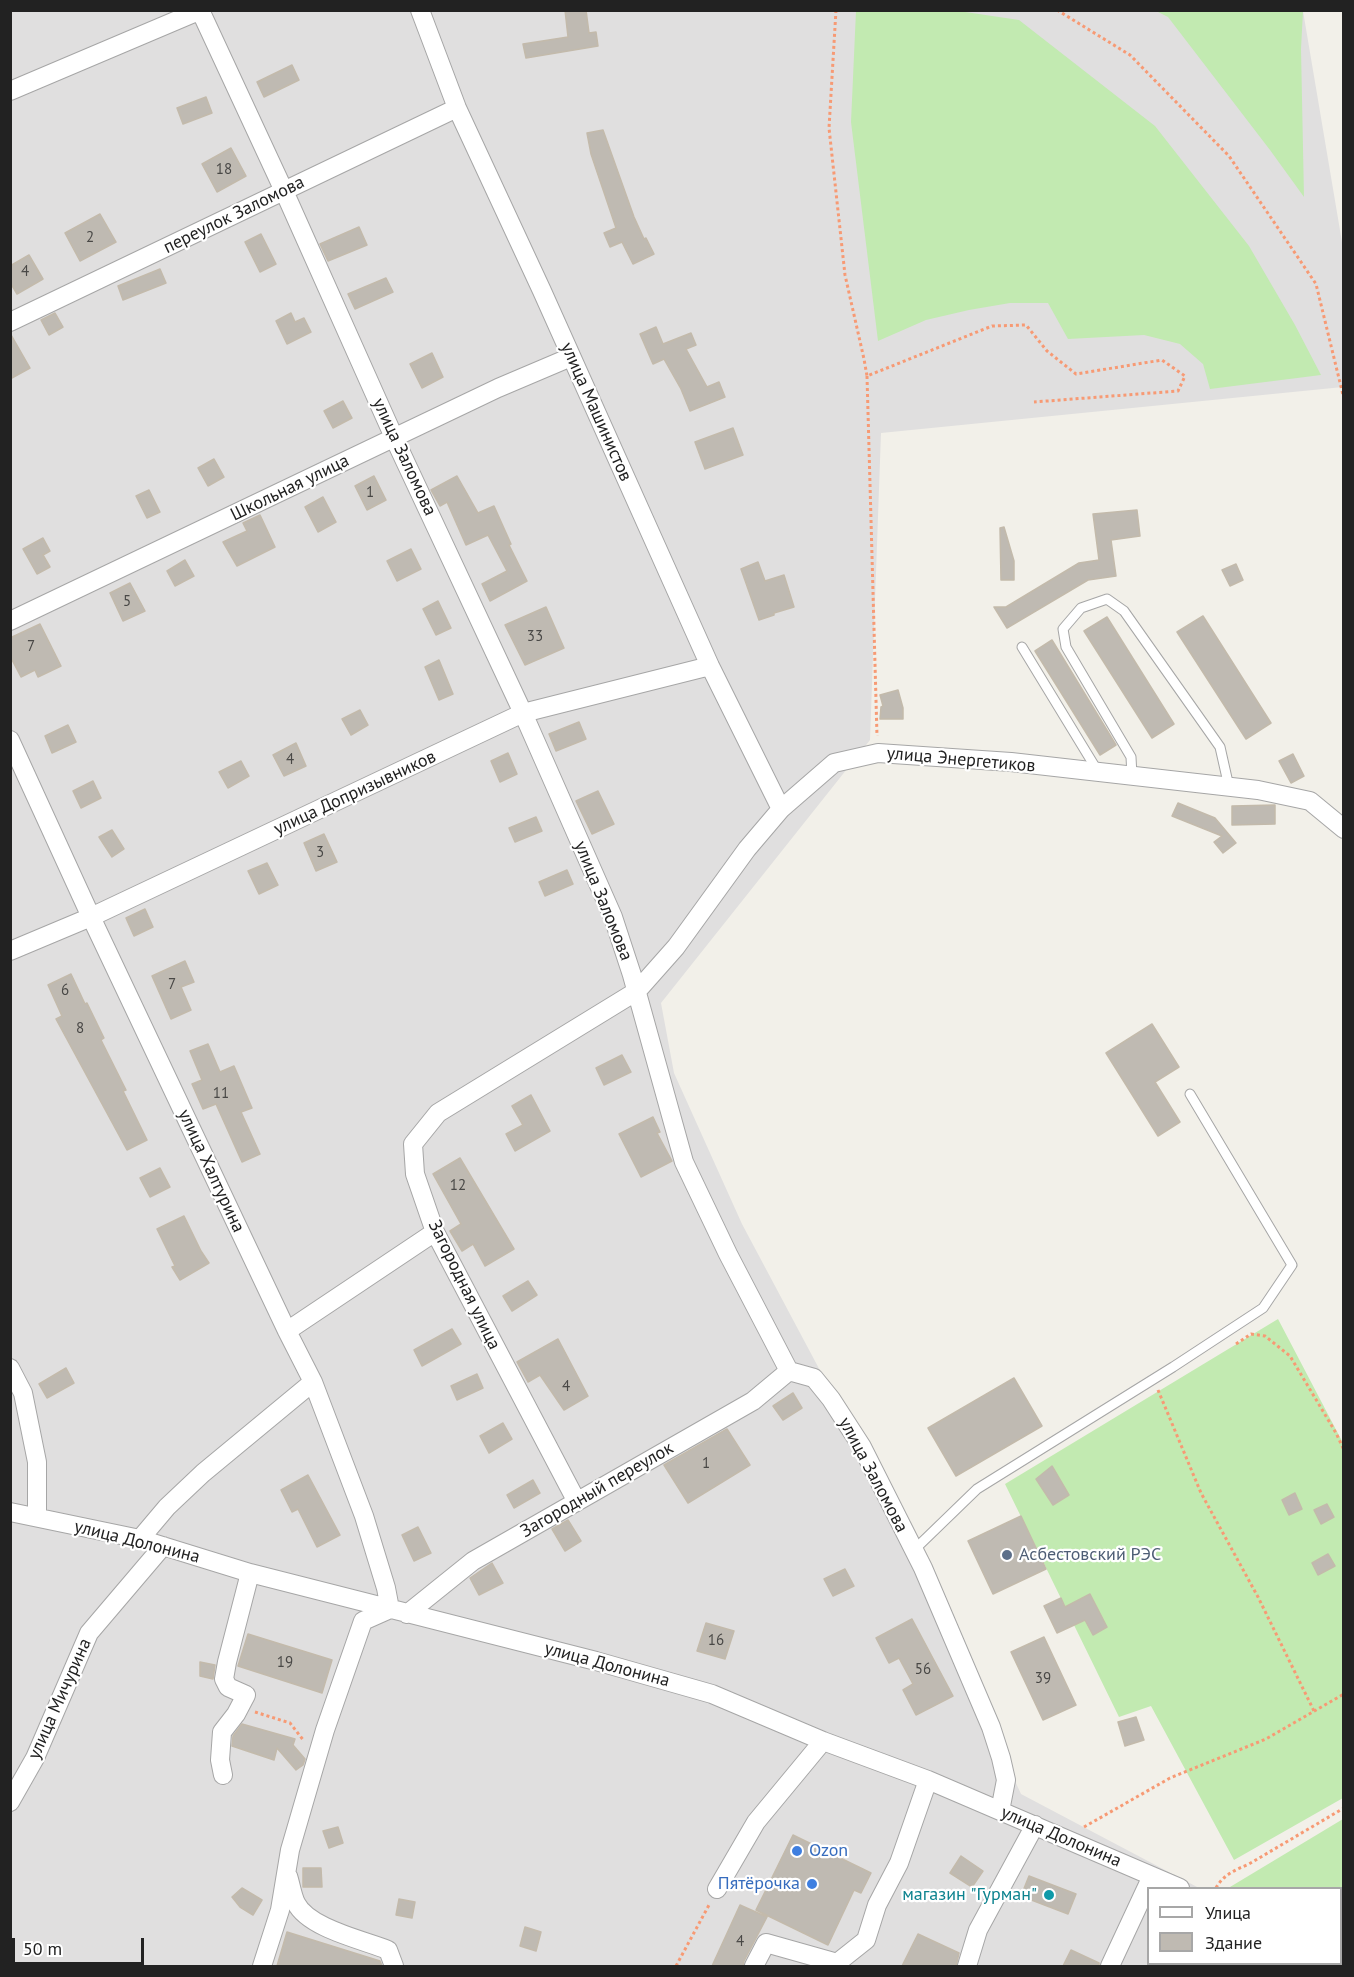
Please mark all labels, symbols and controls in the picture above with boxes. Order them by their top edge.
house number: 18 [216,161,232,179]
street label: переулок Заломова [160,172,308,258]
house number: 2 [86,229,94,247]
house number: 4 [21,263,29,281]
street label: улица Машинистов [556,339,636,485]
street label: улица Заломова [367,395,441,519]
street label: Школьная улица [227,450,353,526]
house number: 1 [366,484,374,502]
house number: 5 [123,593,131,611]
house number: 33 [527,628,543,646]
house number: 7 [27,638,35,656]
street label: улица Энергетиков [886,743,1036,777]
street label: улица Допризывников [270,746,440,840]
house number: 4 [286,751,294,769]
street label: улица Заломова [569,838,637,964]
house number: 3 [316,844,324,862]
house number: 7 [168,976,176,994]
house number: 6 [61,982,69,1000]
house number: 8 [76,1020,84,1038]
house number: 11 [213,1085,229,1103]
street label: улица Халтурина [173,1106,249,1236]
house number: 12 [450,1177,466,1195]
street label: Загородная улица [423,1217,505,1353]
house number: 4 [562,1378,570,1396]
street label: улица Заломова [834,1414,912,1536]
street label: Загородный переулок [517,1437,677,1543]
house number: 1 [702,1455,710,1473]
street label: улица Долонина [72,1516,202,1568]
place label: Асбестовский РЭС [1019,1544,1161,1566]
marker: Асбестовский РЭС [1000,1548,1014,1562]
house number: 16 [708,1632,724,1650]
street label: улица Мичурина [24,1635,96,1763]
street label: улица Долонина [542,1638,672,1692]
house number: 19 [277,1654,293,1672]
house number: 56 [915,1661,931,1679]
house number: 39 [1035,1670,1051,1688]
street label: улица Долонина [998,1802,1124,1872]
place label: Ozon [809,1840,848,1862]
marker: Ozon [790,1844,804,1858]
place label: Пятёрочка [718,1873,800,1895]
marker: Пятёрочка [805,1877,819,1891]
place label: магазин "Гурман" [902,1884,1037,1906]
legend [1147,1887,1342,1965]
marker: магазин "Гурман" [1042,1888,1056,1902]
text: Улица [1205,1901,1251,1924]
scale bar [15,1926,147,1964]
text: Здание [1205,1931,1262,1954]
house number: 4 [736,1933,744,1951]
text: 50 m [23,1937,62,1960]

